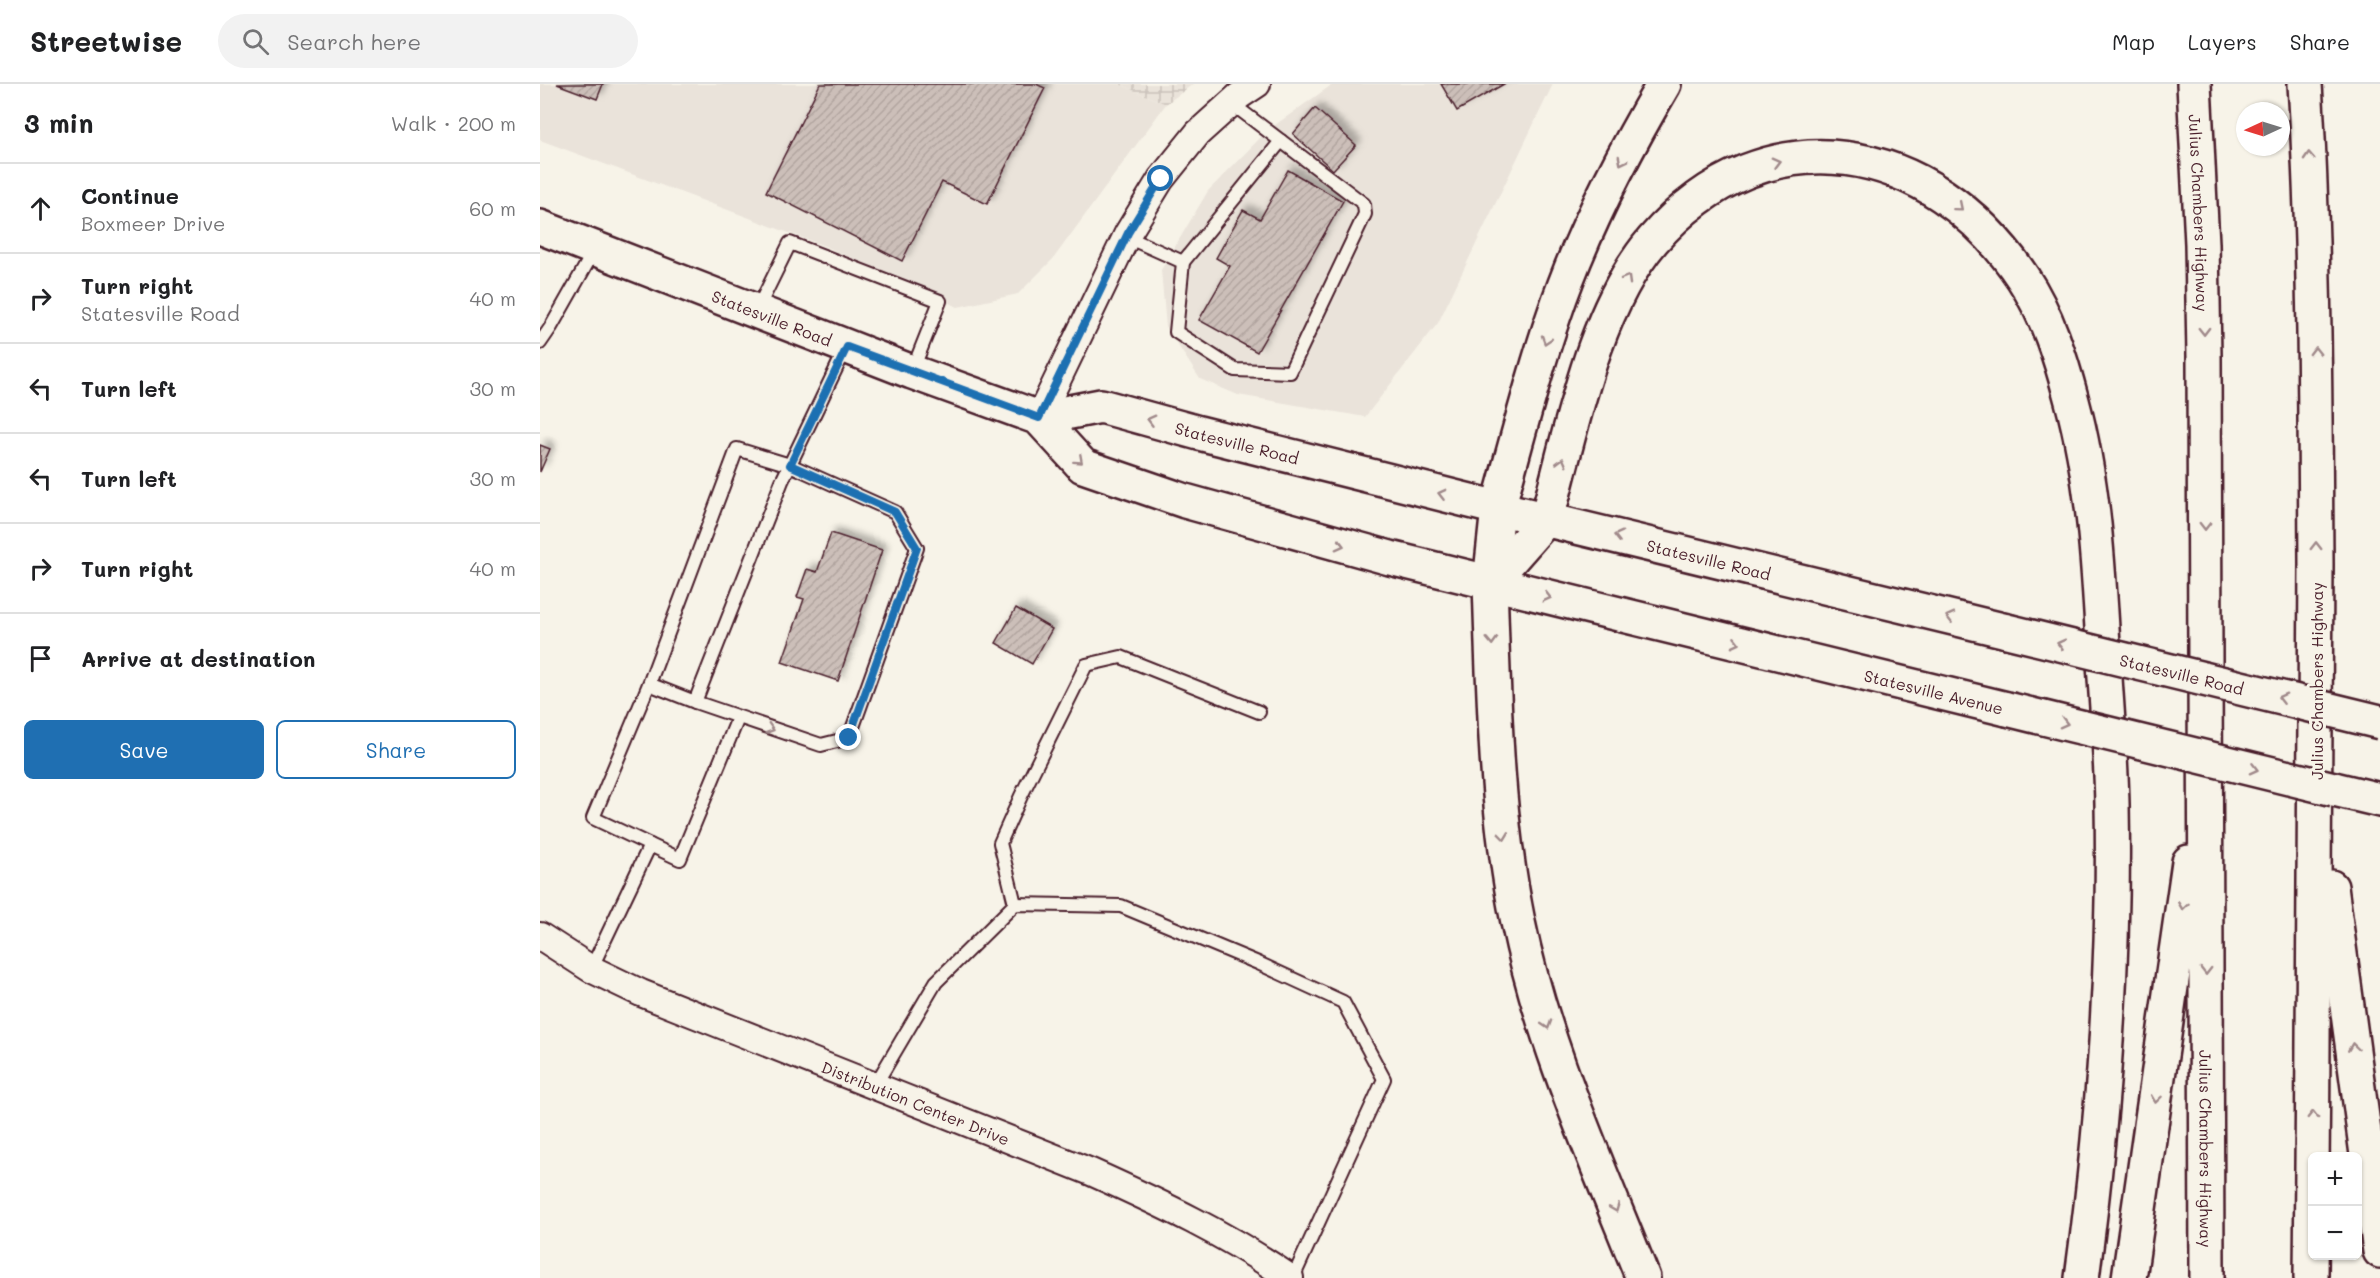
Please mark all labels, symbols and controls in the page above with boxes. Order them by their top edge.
search box [218,14,638,68]
text: Streetwise [30,23,182,59]
icon: search [239,25,272,58]
text: Search here [287,27,421,56]
text: Map [2112,28,2155,55]
text: Layers [2188,28,2257,55]
text: Share [2290,28,2350,55]
north arrow [2236,102,2290,156]
text: 3 min [24,106,93,140]
text: Walk · 200 m [391,110,516,136]
street label: Julius Chambers Highway [2185,114,2214,312]
one-way arrow [2303,152,2316,161]
one-way arrow [1617,155,1629,166]
one-way arrow [1770,157,1781,169]
route start [1147,165,1173,191]
text: Continue [81,181,179,210]
icon: ahead [24,192,57,225]
text: 60 m [469,195,516,221]
one-way arrow [1952,200,1963,211]
text: Boxmeer Drive [81,210,225,236]
text: Turn right [81,271,193,300]
one-way arrow [1620,275,1631,285]
icon: right [24,282,57,315]
text: 40 m [470,285,516,311]
street label: Statesville Road [709,285,835,350]
text: Statesville Road [81,300,240,326]
one-way arrow [2198,327,2210,336]
one-way arrow [1540,334,1553,345]
one-way arrow [2309,347,2321,356]
icon: left [24,372,57,405]
text: Turn left [81,374,177,403]
text: 30 m [470,375,516,401]
one-way arrow [1146,414,1156,427]
street label: Statesville Road [1173,416,1301,468]
one-way arrow [1072,453,1083,464]
one-way arrow [1555,457,1568,467]
icon: left [24,462,57,495]
text: Turn left [81,464,177,493]
text: 30 m [470,465,516,491]
one-way arrow [1437,488,1447,501]
one-way arrow [2199,522,2211,531]
one-way arrow [1613,530,1623,543]
street label: Statesville Road [1645,534,1773,584]
one-way arrow [1335,538,1345,550]
one-way arrow [2310,542,2322,551]
icon: right [24,552,57,585]
text: Turn right [81,554,193,583]
text: 40 m [470,555,516,581]
street label: Julius Chambers Highway [2306,582,2327,780]
one-way arrow [1542,589,1552,602]
one-way arrow [1946,611,1956,624]
one-way arrow [1731,635,1741,648]
one-way arrow [1486,637,1499,646]
one-way arrow [2057,639,2067,652]
icon: arrive [24,642,57,675]
text: Arrive at destination [81,644,316,673]
street label: Statesville Road [2118,648,2246,699]
street label: Statesville Avenue [1862,664,2006,718]
one-way arrow [2278,693,2288,706]
one-way arrow [2059,715,2069,728]
button: Save [24,720,264,779]
button: Share [276,720,516,779]
one-way arrow [764,721,775,734]
route end [835,724,861,750]
one-way arrow [2248,762,2258,775]
one-way arrow [1497,831,1509,840]
one-way arrow [2177,901,2189,911]
one-way arrow [2200,966,2212,975]
one-way arrow [1540,1019,1552,1030]
one-way arrow [2347,1042,2359,1052]
street label: Julius Chambers Highway [2196,1050,2217,1248]
street label: Distribution Center Drive [819,1055,1013,1149]
one-way arrow [2150,1095,2162,1104]
one-way arrow [2306,1110,2319,1119]
map controls [2308,1152,2362,1260]
button: + [2308,1152,2362,1206]
one-way arrow [1608,1202,1621,1213]
button: − [2308,1206,2362,1260]

